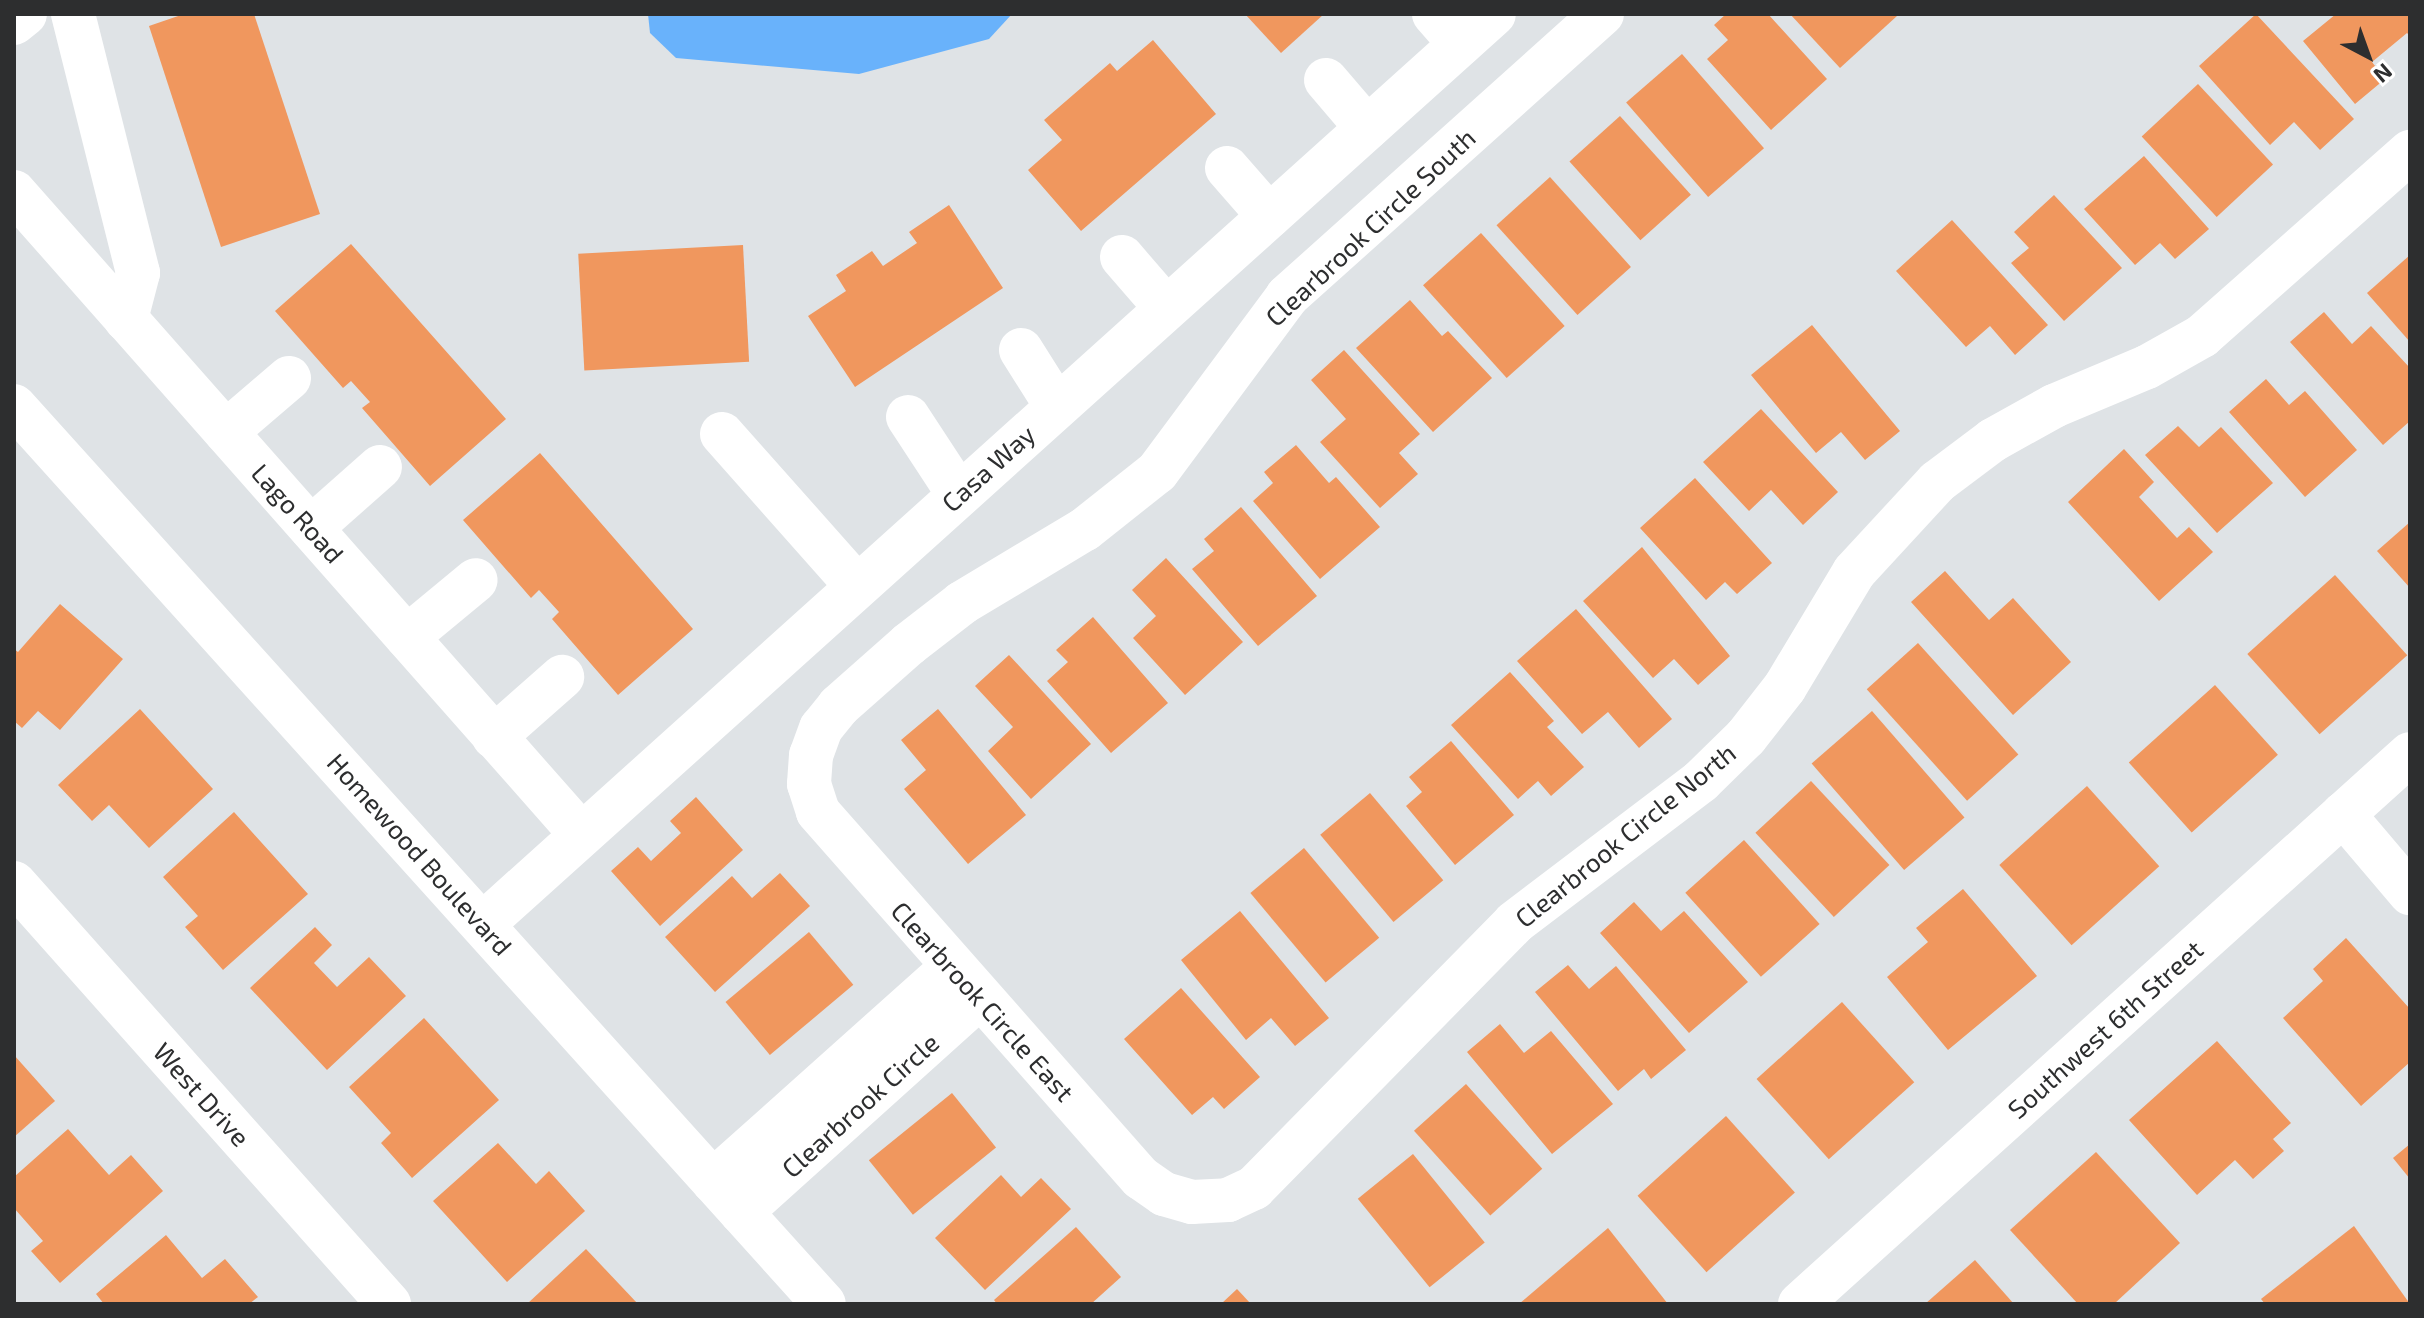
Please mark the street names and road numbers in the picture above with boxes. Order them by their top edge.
street label: Clearbrook Circle South [1259,122,1481,332]
street label: Casa Way [935,418,1041,518]
street label: Lago Road [245,457,351,569]
street label: Clearbrook Circle North [1508,736,1742,934]
street label: Homewood Boulevard [321,747,519,961]
street label: Clearbrook Circle East [885,895,1081,1107]
street label: Southwest 6th Street [2001,933,2209,1125]
street label: Clearbrook Circle [775,1026,945,1184]
street label: West Drive [147,1036,257,1152]

